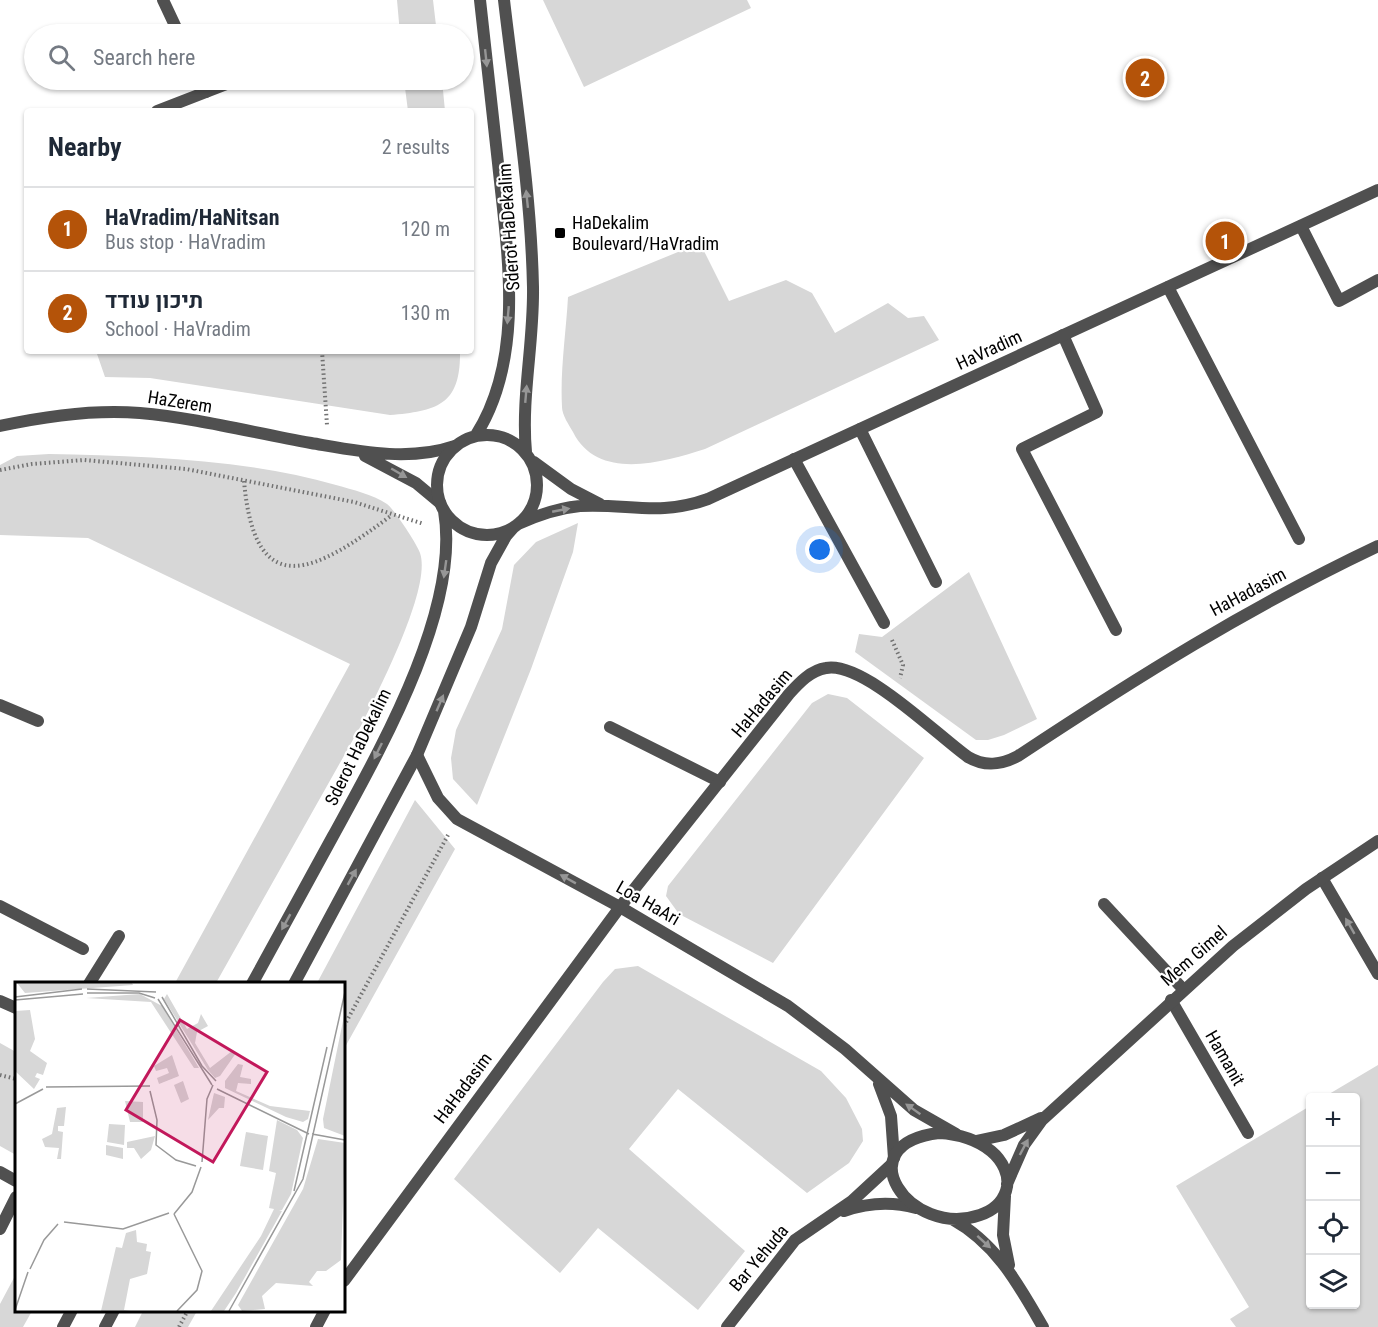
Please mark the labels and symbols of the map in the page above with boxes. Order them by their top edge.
one-way arrow [481,49,491,68]
pin: 2 [1126,56,1164,100]
street label: Sderot HaDekalim [494,163,523,291]
one-way arrow [522,190,532,209]
place label: HaDekalim Boulevard/HaVradim [572,212,719,254]
pin: 1 [1206,218,1244,264]
marker: HaDekalim Boulevard/HaVradim [553,226,567,240]
one-way arrow [503,305,513,324]
street label: HaVradim [953,325,1025,374]
one-way arrow [521,384,531,403]
street label: HaZerem [146,386,214,417]
one-way arrow [391,468,408,478]
one-way arrow [552,505,571,514]
your location [805,535,834,564]
one-way arrow [441,559,450,578]
street label: HaHadasim [1206,563,1289,620]
street label: HaHadasim [727,664,796,741]
street label: Sderot HaDekalim [320,685,395,809]
one-way arrow [436,694,445,712]
one-way arrow [374,742,383,759]
one-way arrow [347,868,357,885]
one-way arrow [560,874,577,884]
street label: Loa HaAri [613,876,684,929]
one-way arrow [281,914,291,931]
one-way arrow [1345,917,1355,934]
street label: Mem Gimel [1156,921,1231,990]
inset map [15,982,345,1312]
street label: Hamanit [1201,1026,1250,1089]
street label: HaHadasim [429,1048,496,1127]
one-way arrow [905,1103,921,1115]
one-way arrow [1019,1138,1029,1155]
street label: Bar Yehuda [725,1220,792,1295]
one-way arrow [976,1235,991,1248]

